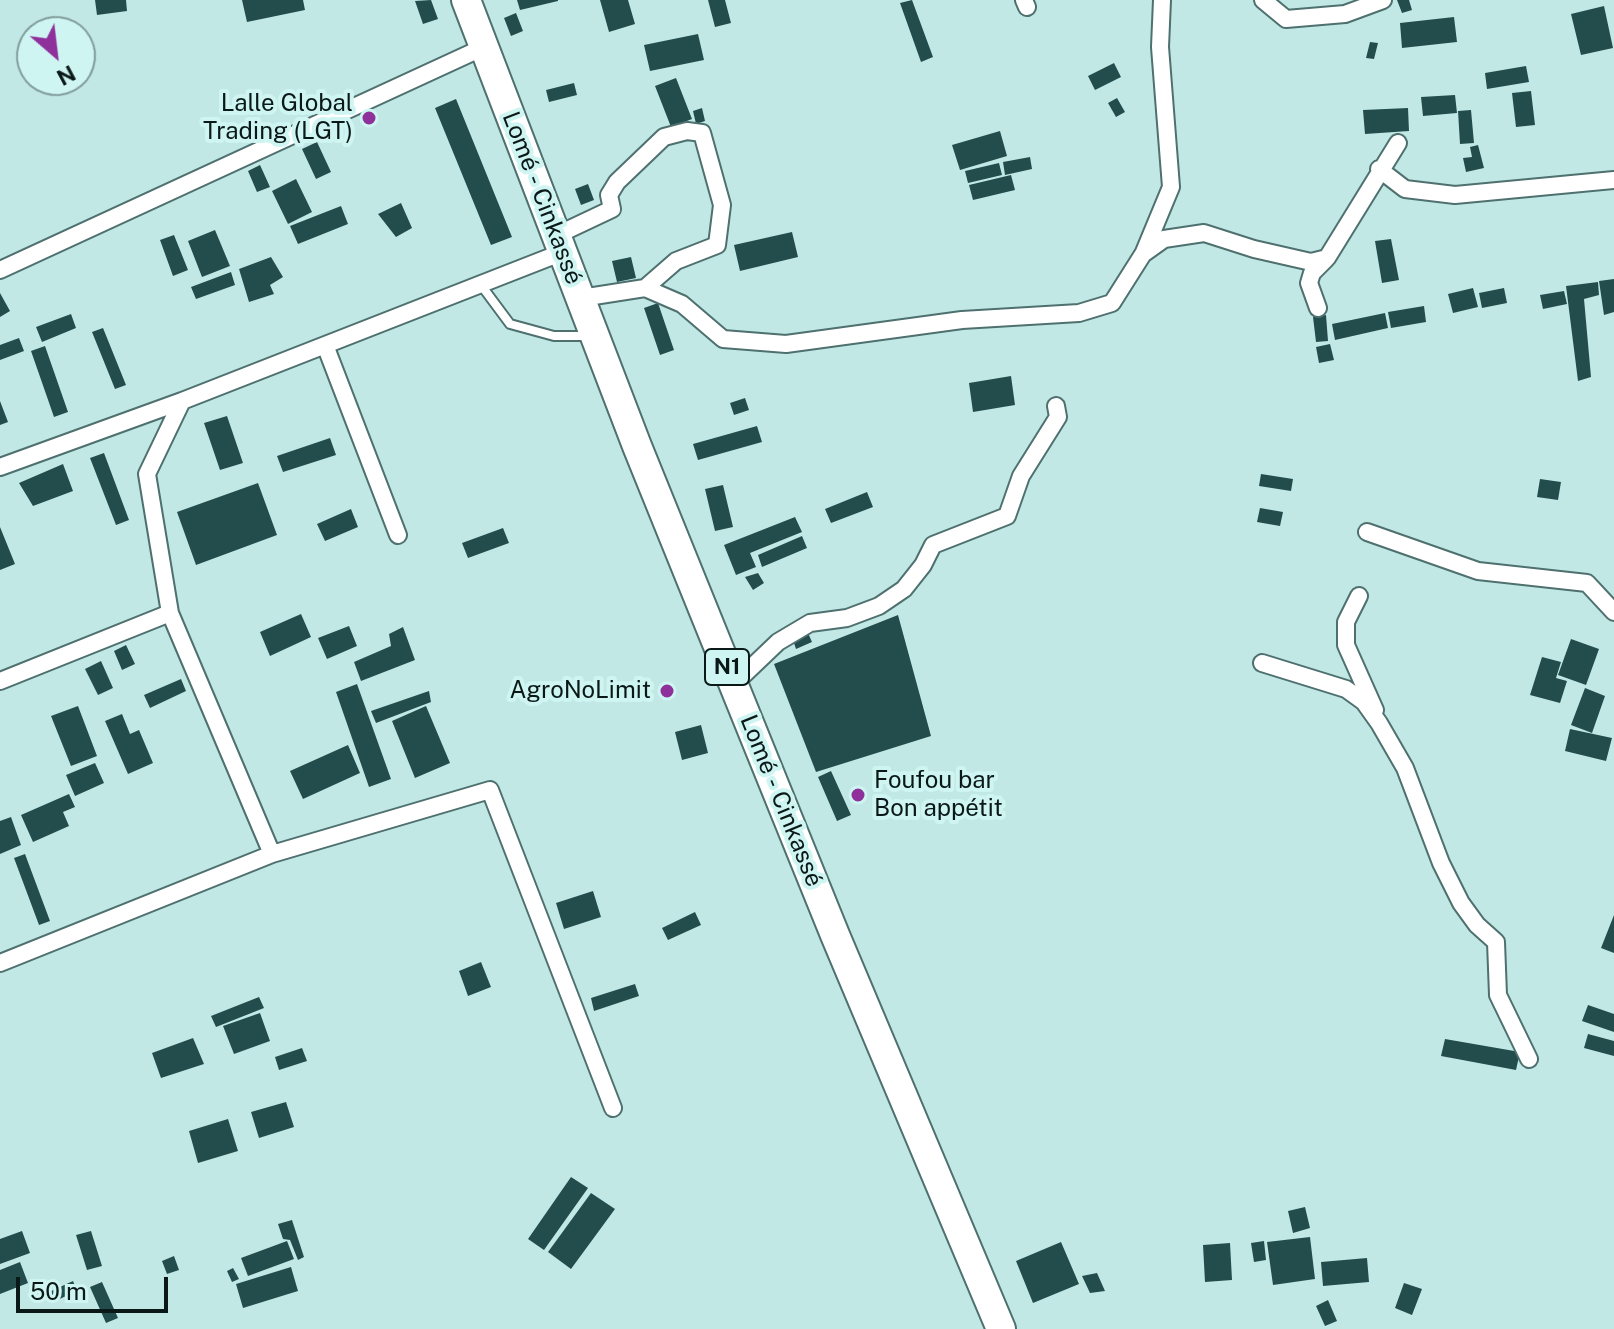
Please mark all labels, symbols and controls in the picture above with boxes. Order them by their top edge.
north arrow [16,16,96,96]
text: N [53,60,80,91]
place label: Lalle Global Trading (LGT) [203,90,353,146]
street label: Lomé - Cinkassé [496,108,588,288]
marker: Lalle Global Trading (LGT) [360,109,378,127]
road number: N1 [705,649,749,685]
place label: AgroNoLimit [509,677,651,705]
marker: AgroNoLimit [658,682,676,700]
street label: Lomé - Cinkassé [733,711,829,891]
place label: Foufou bar Bon appétit [874,767,1003,823]
marker: Foufou bar Bon appétit [849,786,867,804]
scale bar [20,1261,172,1311]
text: 50 m [30,1277,87,1305]

